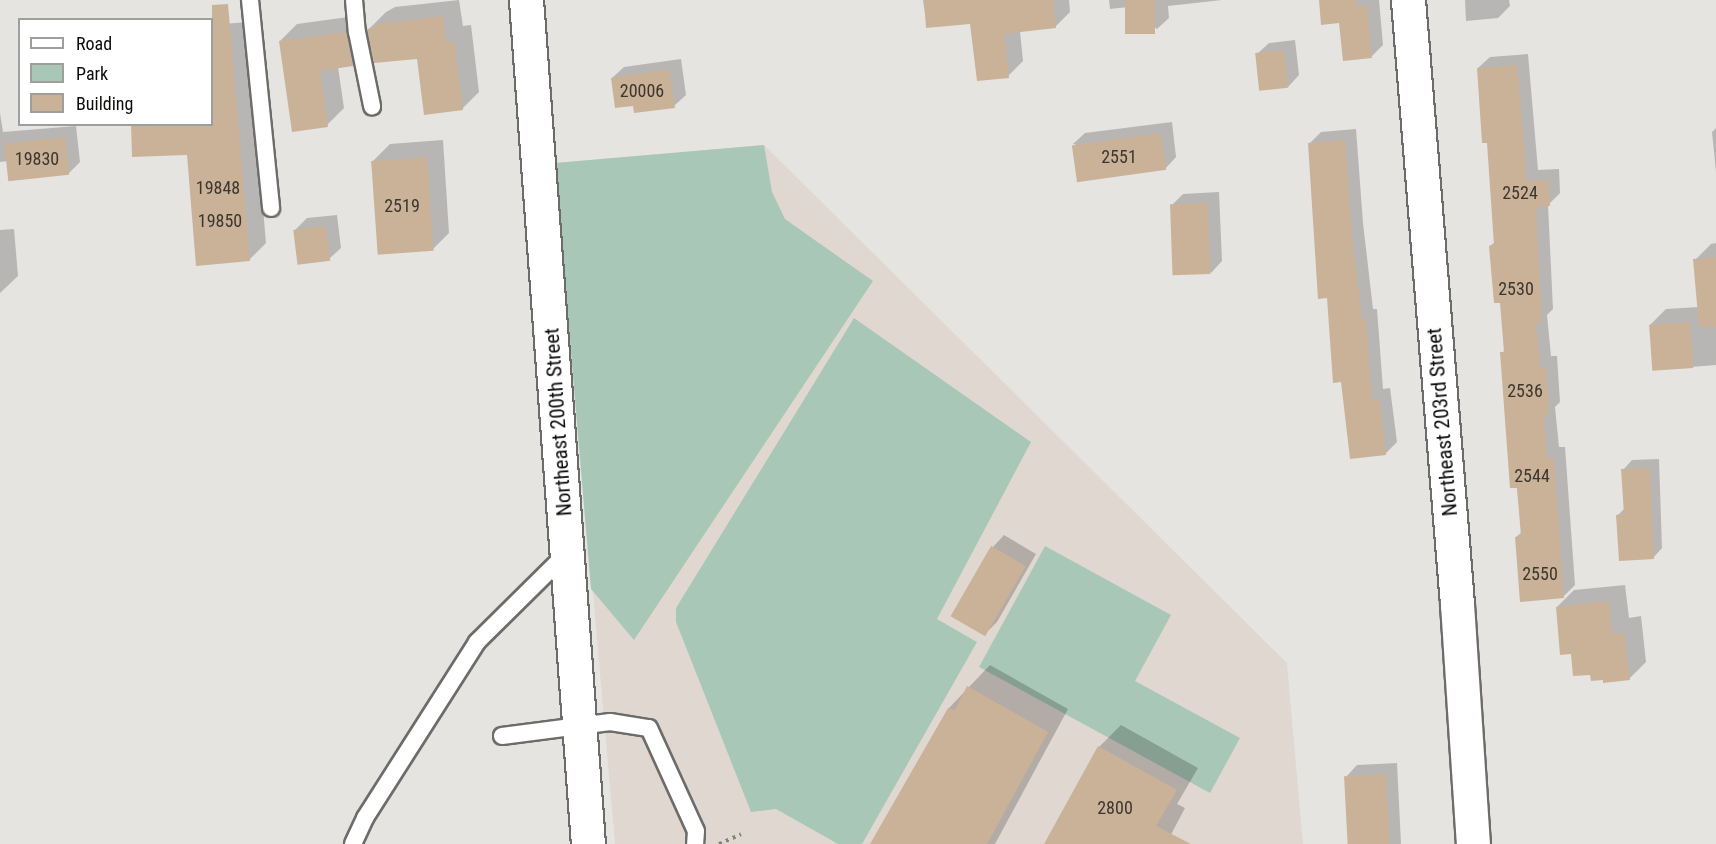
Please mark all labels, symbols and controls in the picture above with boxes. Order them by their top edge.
legend [18,18,213,126]
text: Road [76,33,112,54]
text: Park [76,63,108,84]
house number: 20006 [620,80,664,102]
text: Building [76,93,133,114]
house number: 2551 [1101,146,1137,168]
house number: 19830 [15,148,59,170]
house number: 19848 [196,177,240,199]
house number: 2524 [1502,182,1538,204]
house number: 2519 [384,195,420,217]
house number: 19850 [198,210,242,232]
house number: 2530 [1498,278,1534,300]
street label: Northeast 200th Street [539,327,577,517]
street label: Northeast 203rd Street [1421,327,1463,517]
house number: 2536 [1507,380,1543,402]
house number: 2544 [1514,465,1550,487]
house number: 2550 [1522,563,1558,585]
house number: 2800 [1097,797,1133,819]

